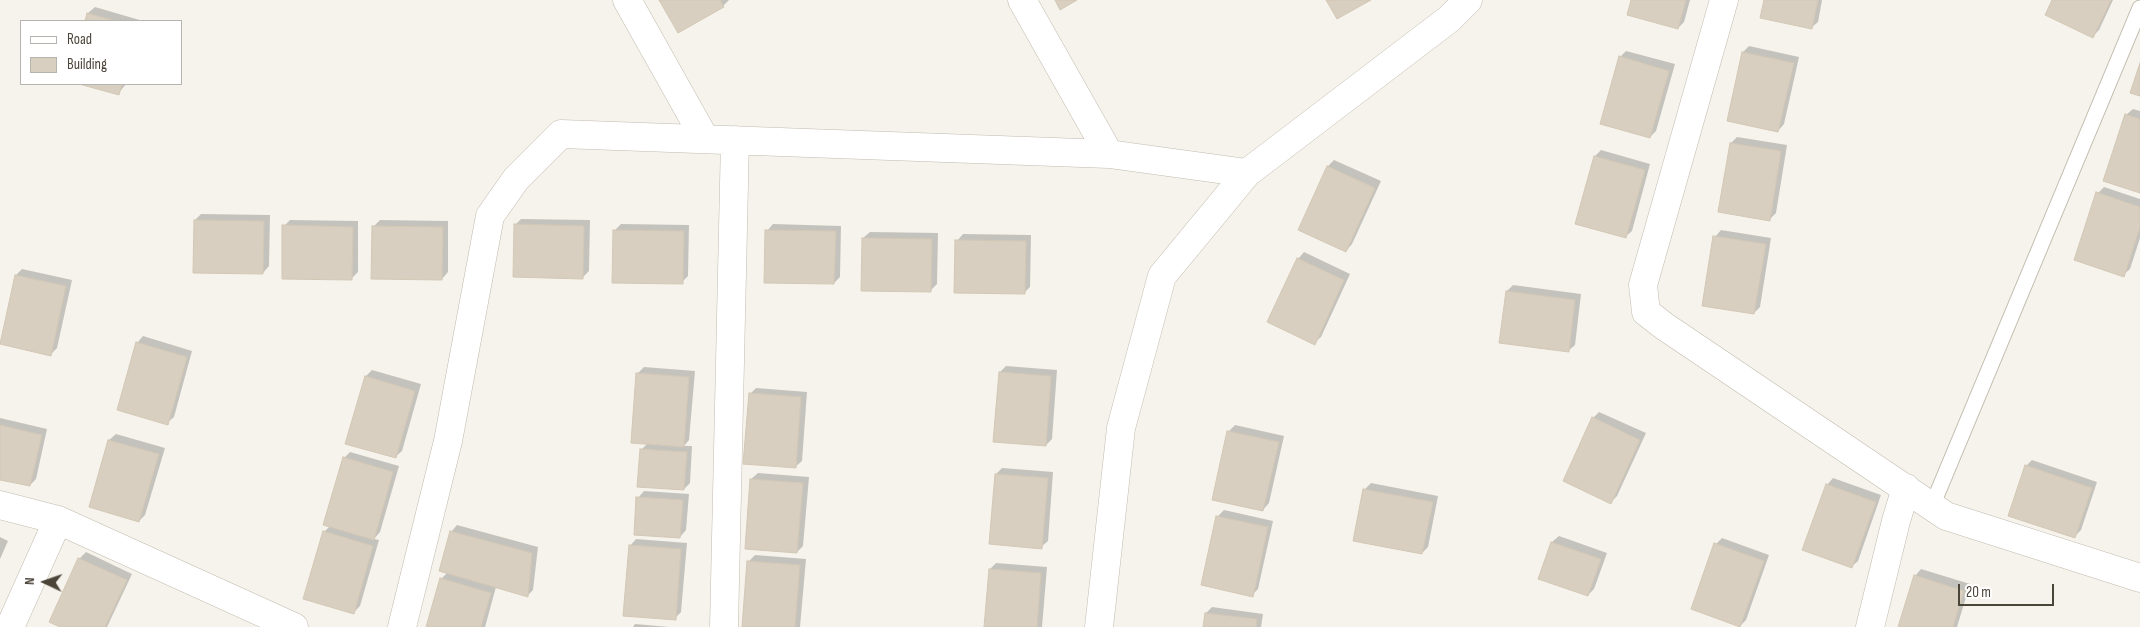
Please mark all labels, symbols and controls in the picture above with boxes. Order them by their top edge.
legend [20,20,182,85]
text: Road [67,30,92,49]
text: Building [67,55,107,74]
north arrow [20,557,70,607]
scale bar [1960,574,2056,606]
text: N [21,577,38,585]
text: 20 m [1966,583,1991,602]

